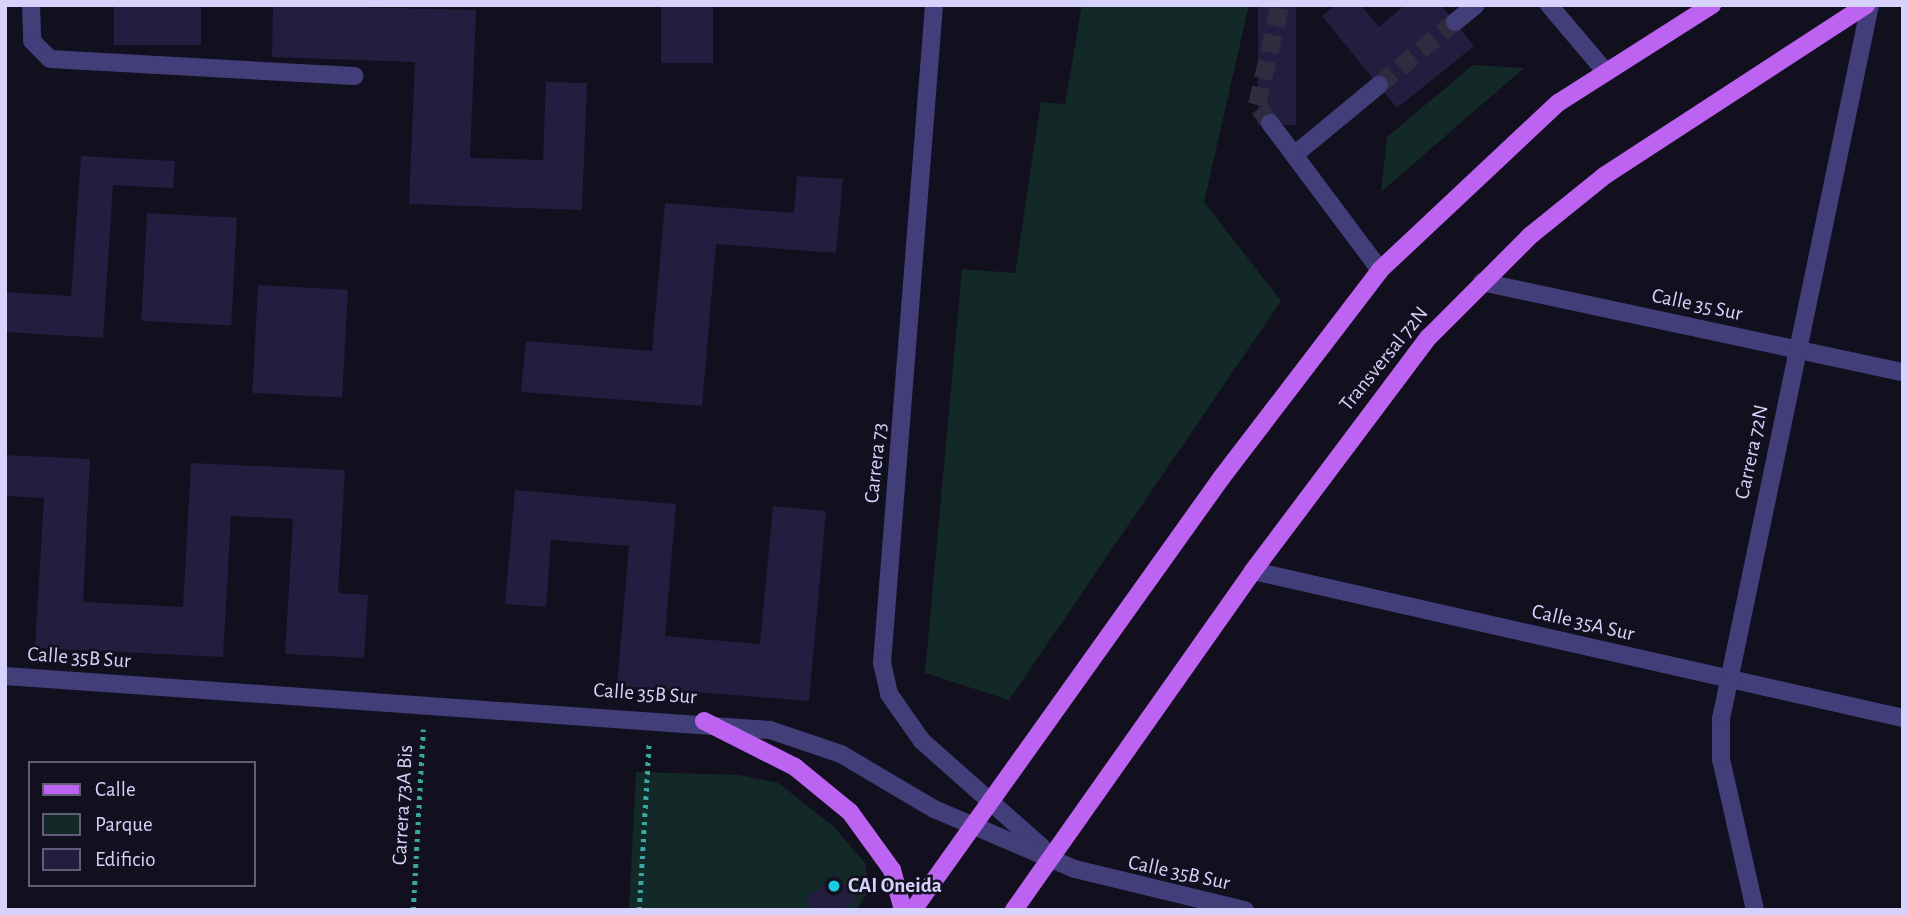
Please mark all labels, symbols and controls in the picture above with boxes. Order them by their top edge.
street label: Calle 35 Sur [1649,283,1745,327]
street label: Transversal 72N [1334,302,1434,416]
street label: Carrera 72N [1730,402,1774,502]
street label: Carrera 73 [859,422,893,504]
street label: Calle 35A Sur [1529,599,1637,647]
street label: Calle 35B Sur [26,642,132,674]
street label: Calle 35B Sur [592,678,698,710]
street label: Carrera 73A Bis [387,744,419,866]
legend [28,761,256,887]
text: Calle [95,779,136,800]
text: Parque [95,814,153,835]
text: Edificio [95,849,156,870]
street label: Calle 35B Sur [1126,850,1232,896]
place label: CAI Oneida [848,873,942,899]
marker: CAI Oneida [826,878,842,894]

